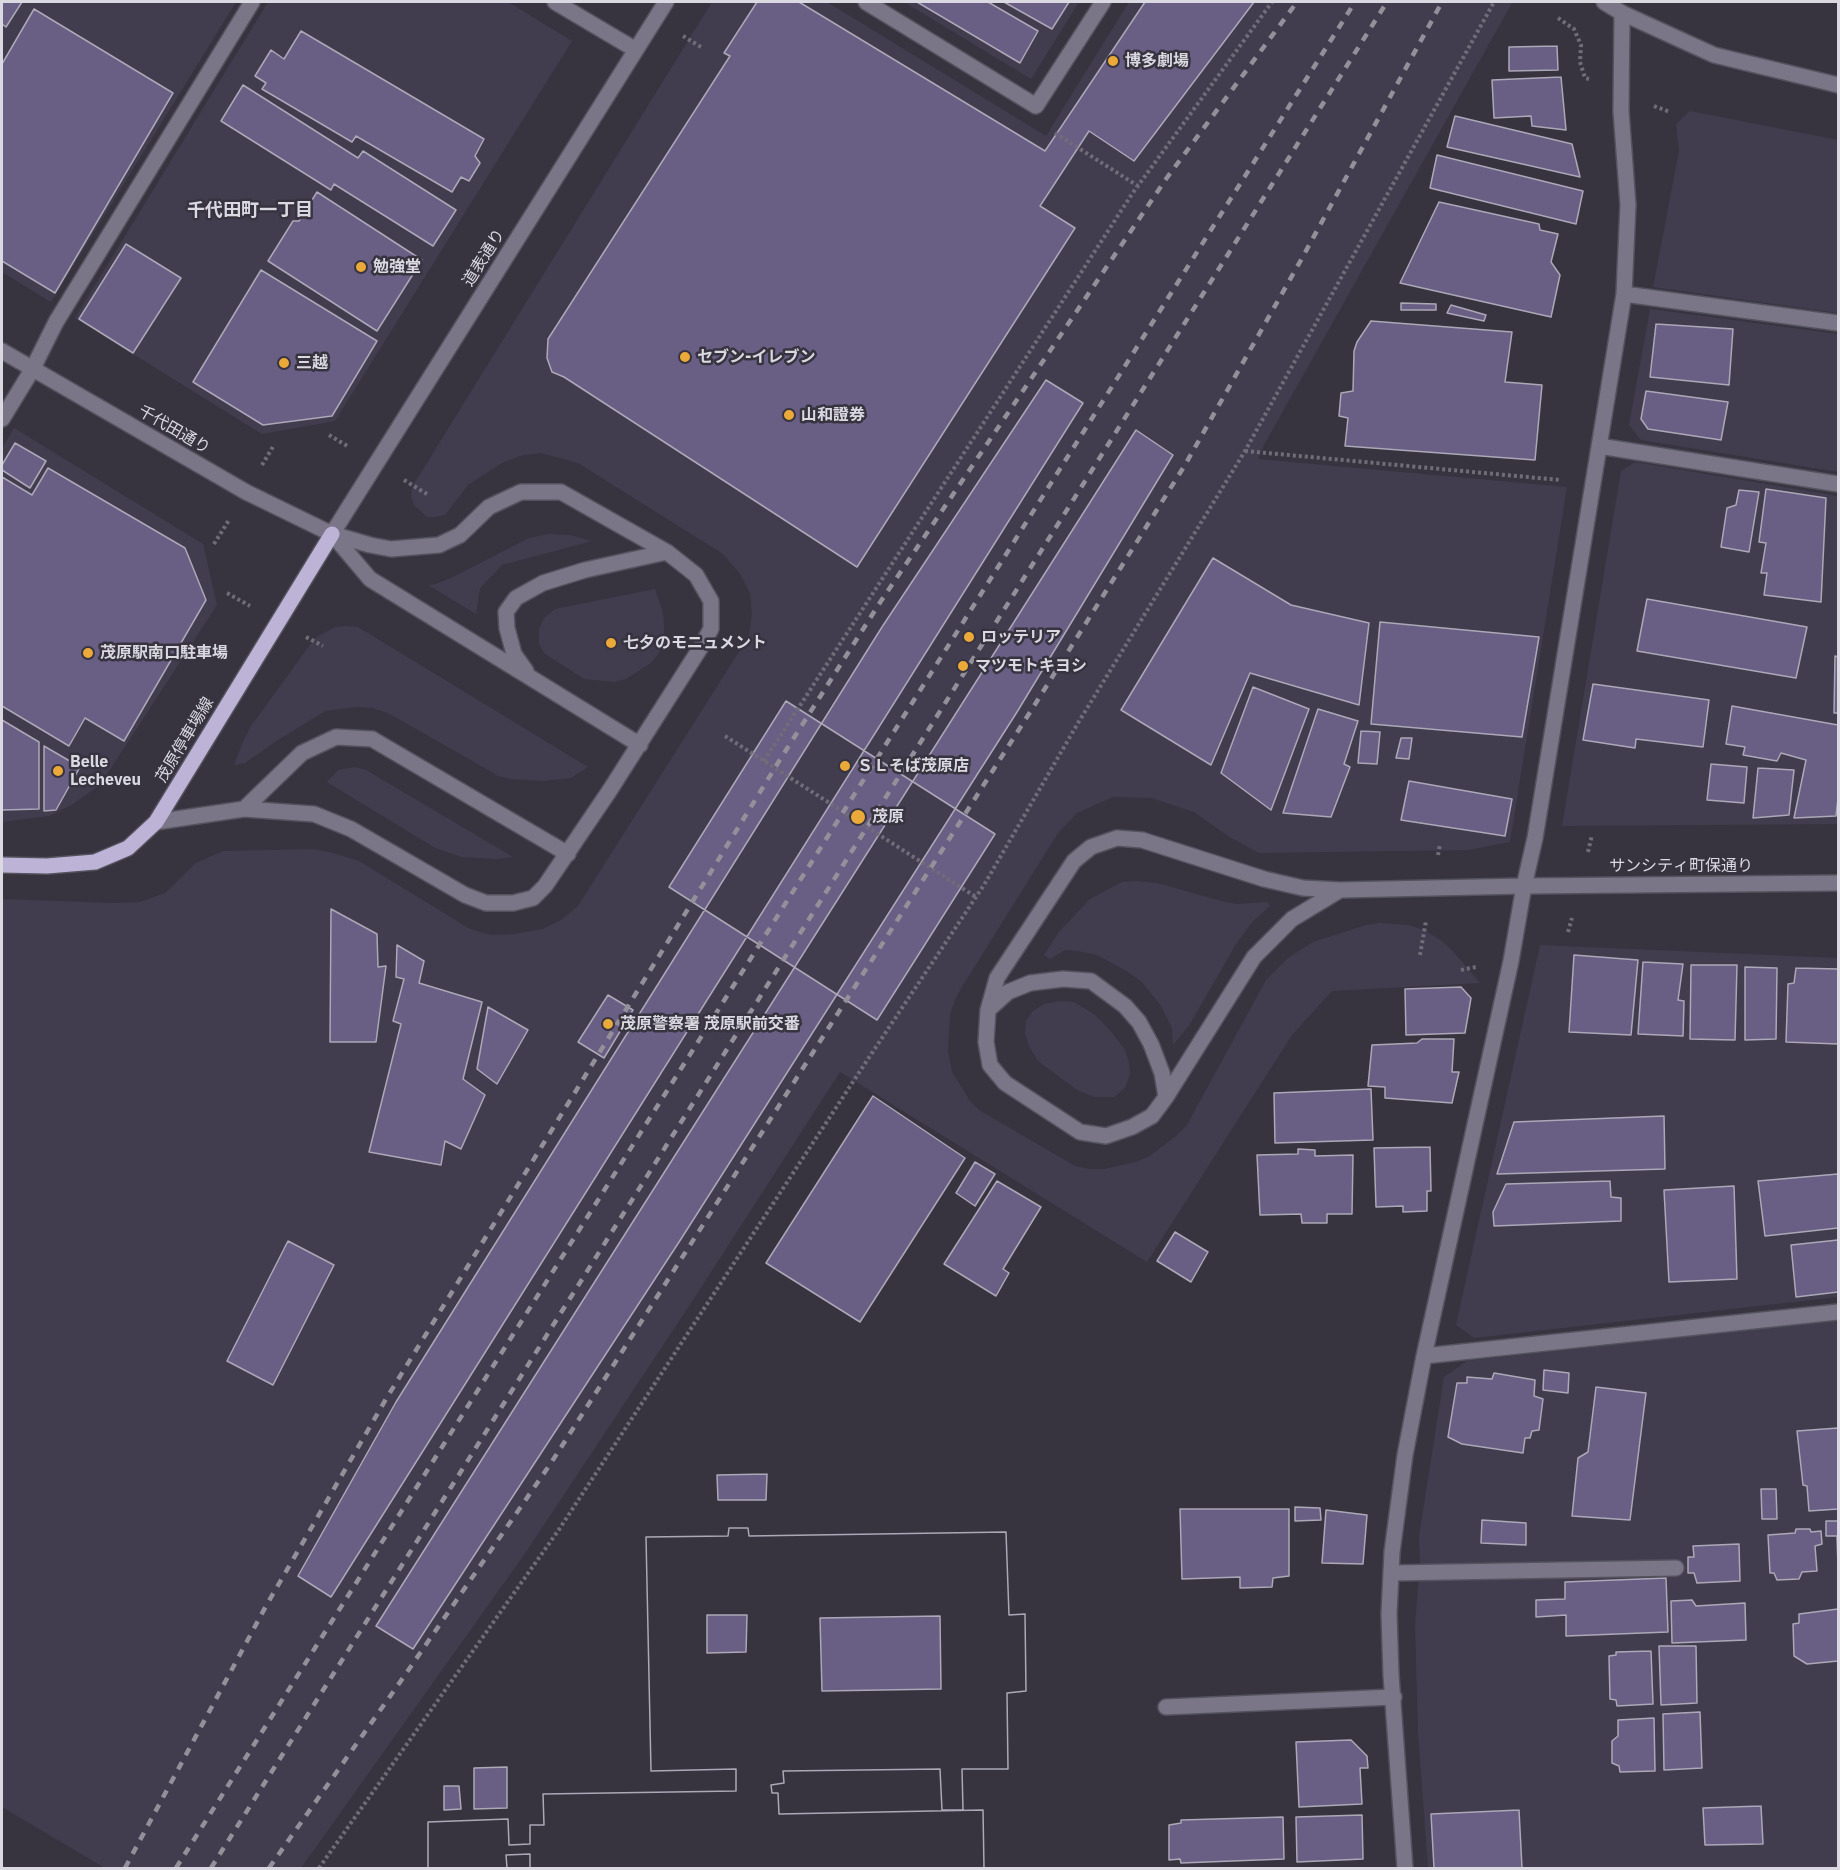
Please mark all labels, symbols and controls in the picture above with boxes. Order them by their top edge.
place label: 博多劇場 [1125,51,1189,71]
marker: 博多劇場 [1106,54,1120,68]
district label: 千代田町一丁目 [187,200,313,222]
street label: 道表通り [459,226,509,290]
place label: 勉強堂 [373,257,421,277]
marker: 勉強堂 [354,260,368,274]
place label: セブン-イレブン [697,347,815,367]
marker: セブン-イレブン [678,350,692,364]
place label: 三越 [296,353,328,373]
marker: 三越 [277,356,291,370]
street label: 千代田通り [135,402,213,458]
place label: 山和證券 [801,405,865,425]
marker: 山和證券 [782,408,796,422]
place label: ロッテリア [981,627,1061,647]
marker: ロッテリア [962,630,976,644]
place label: 七夕のモニュメント [623,633,767,653]
marker: 七夕のモニュメント [604,636,618,650]
place label: 茂原駅南口駐車場 [100,643,228,663]
marker: 茂原駅南口駐車場 [81,646,95,660]
place label: マツモトキヨシ [975,656,1087,676]
marker: マツモトキヨシ [956,659,970,673]
street label: 茂原停車場線 [152,694,218,786]
place label: Belle Lecheveu [70,752,141,790]
place label: ＳＬそば茂原店 [857,756,969,776]
marker: ＳＬそば茂原店 [838,759,852,773]
marker: Belle Lecheveu [51,764,65,778]
place label: 茂原 [872,807,904,827]
marker: 茂原 [849,808,867,826]
street label: サンシティ町保通り [1609,856,1753,876]
place label: 茂原警察署 茂原駅前交番 [620,1014,800,1034]
marker: 茂原警察署 茂原駅前交番 [601,1017,615,1031]

